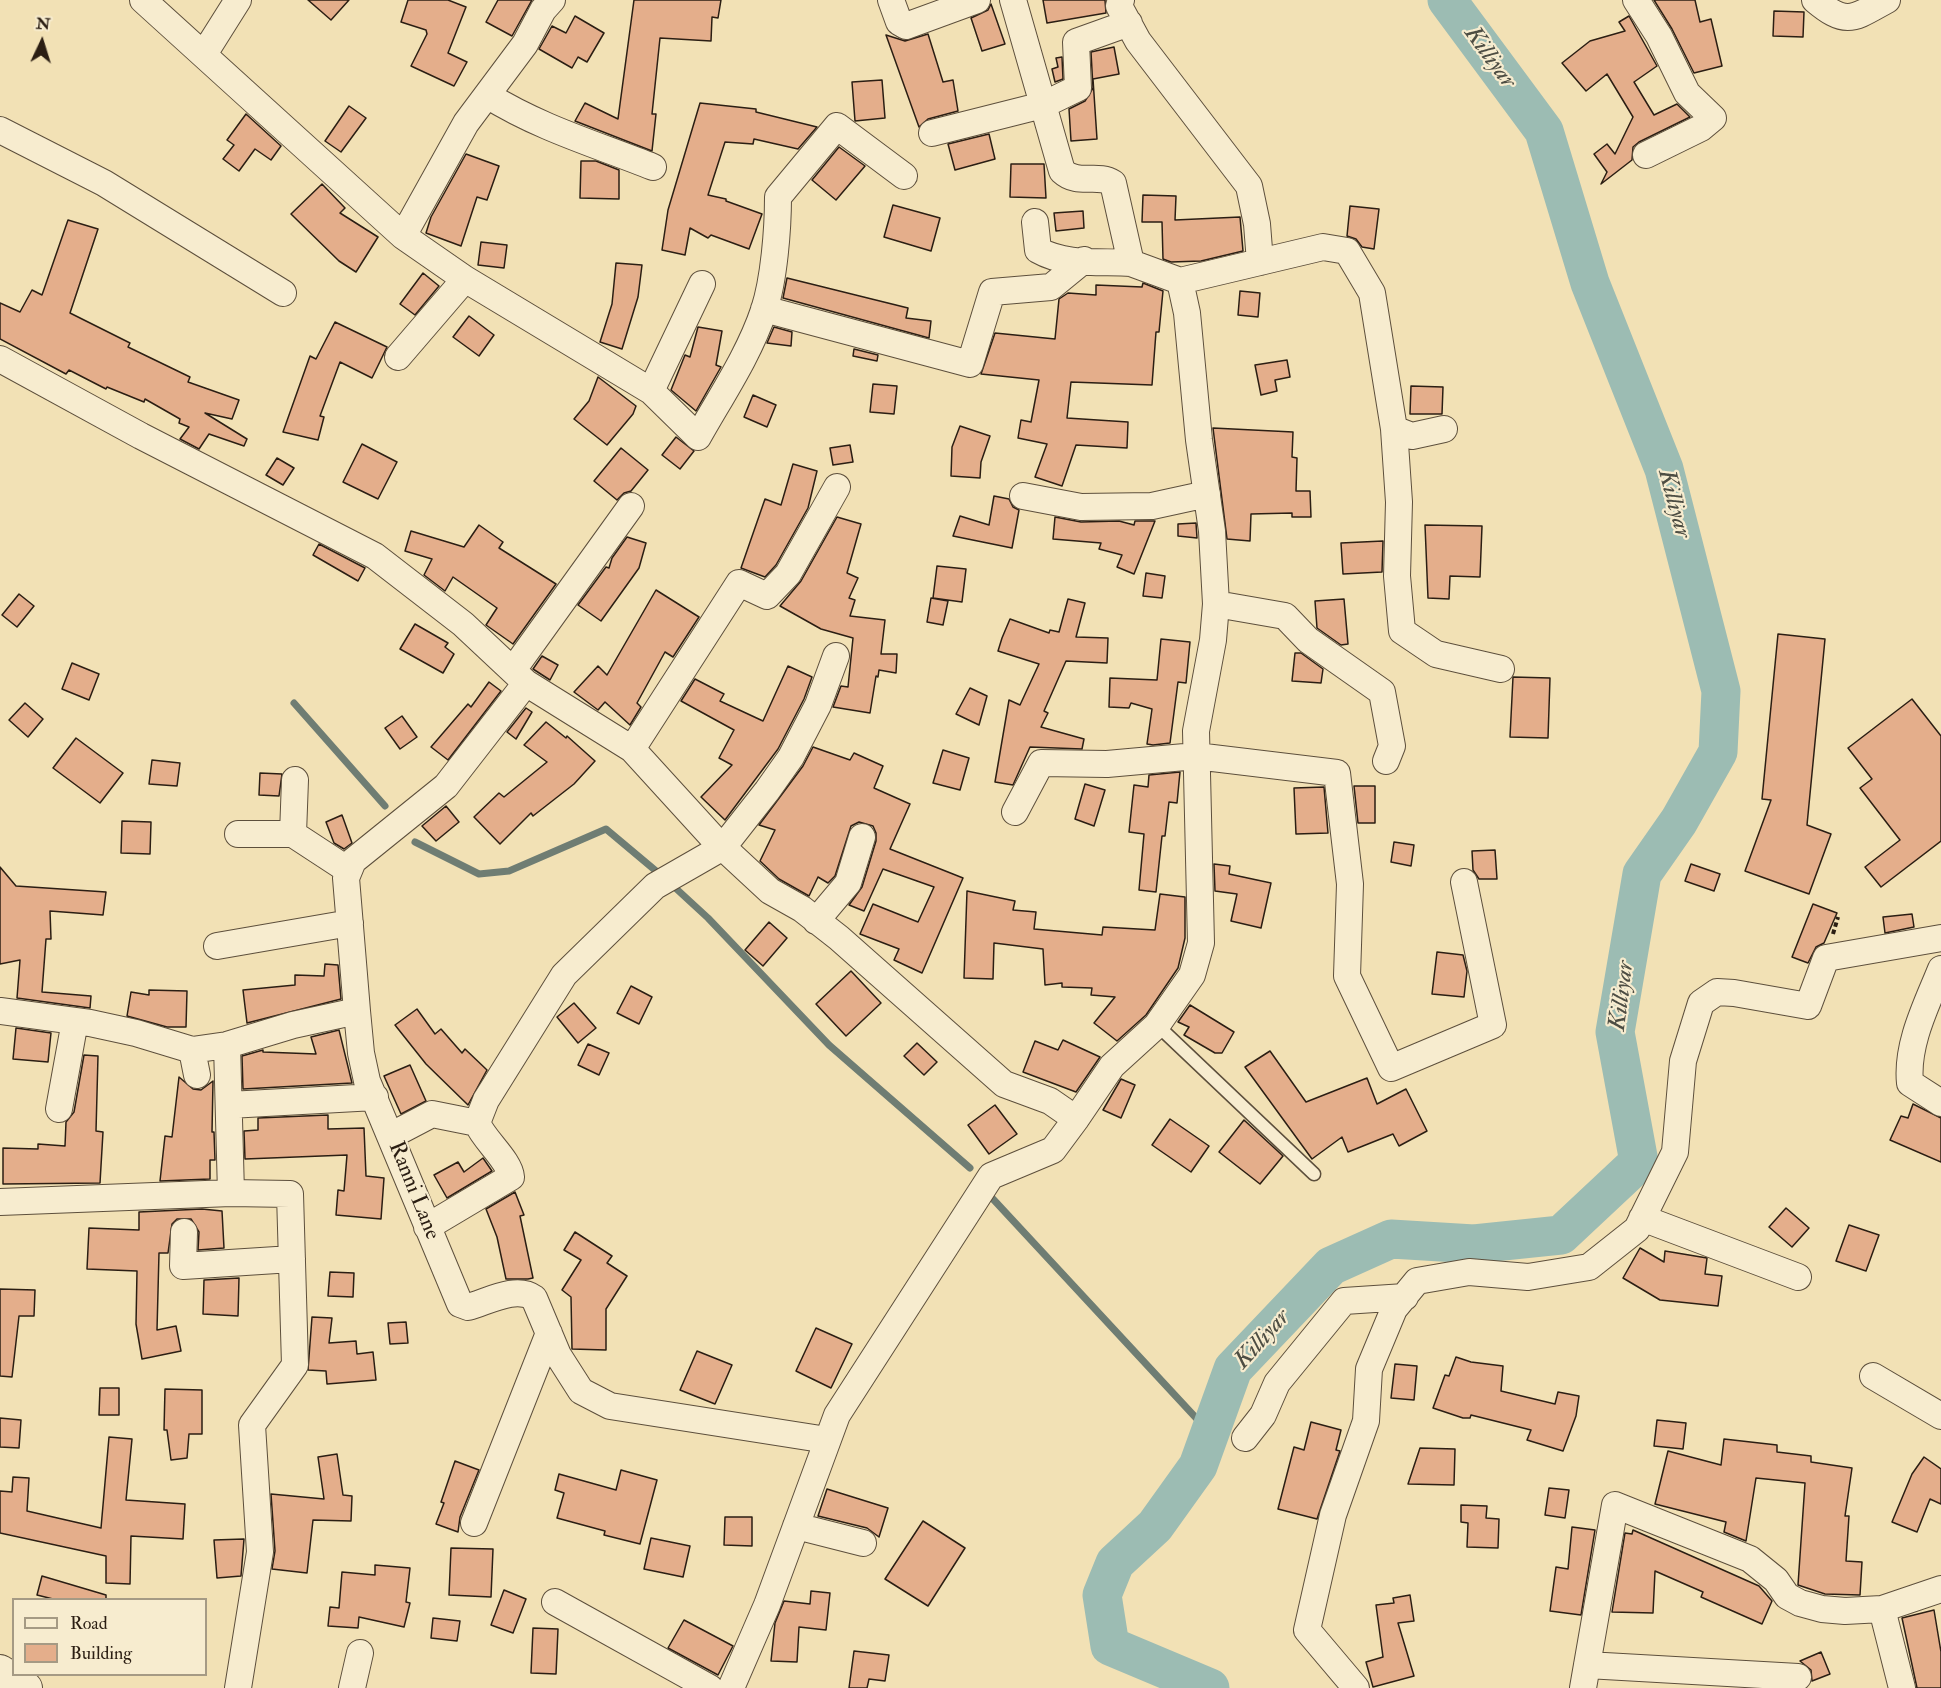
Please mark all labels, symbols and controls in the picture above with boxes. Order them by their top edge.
north arrow [12,12,72,72]
text: N [35,14,51,35]
water label: Killiyar [1457,21,1521,95]
water label: Killiyar [1650,466,1696,542]
water label: Killiyar [1604,960,1642,1032]
street label: Ranni Lane [381,1138,445,1244]
water label: Killiyar [1229,1304,1297,1376]
legend [12,1598,207,1676]
text: Road [70,1612,108,1635]
text: Building [70,1642,132,1665]

